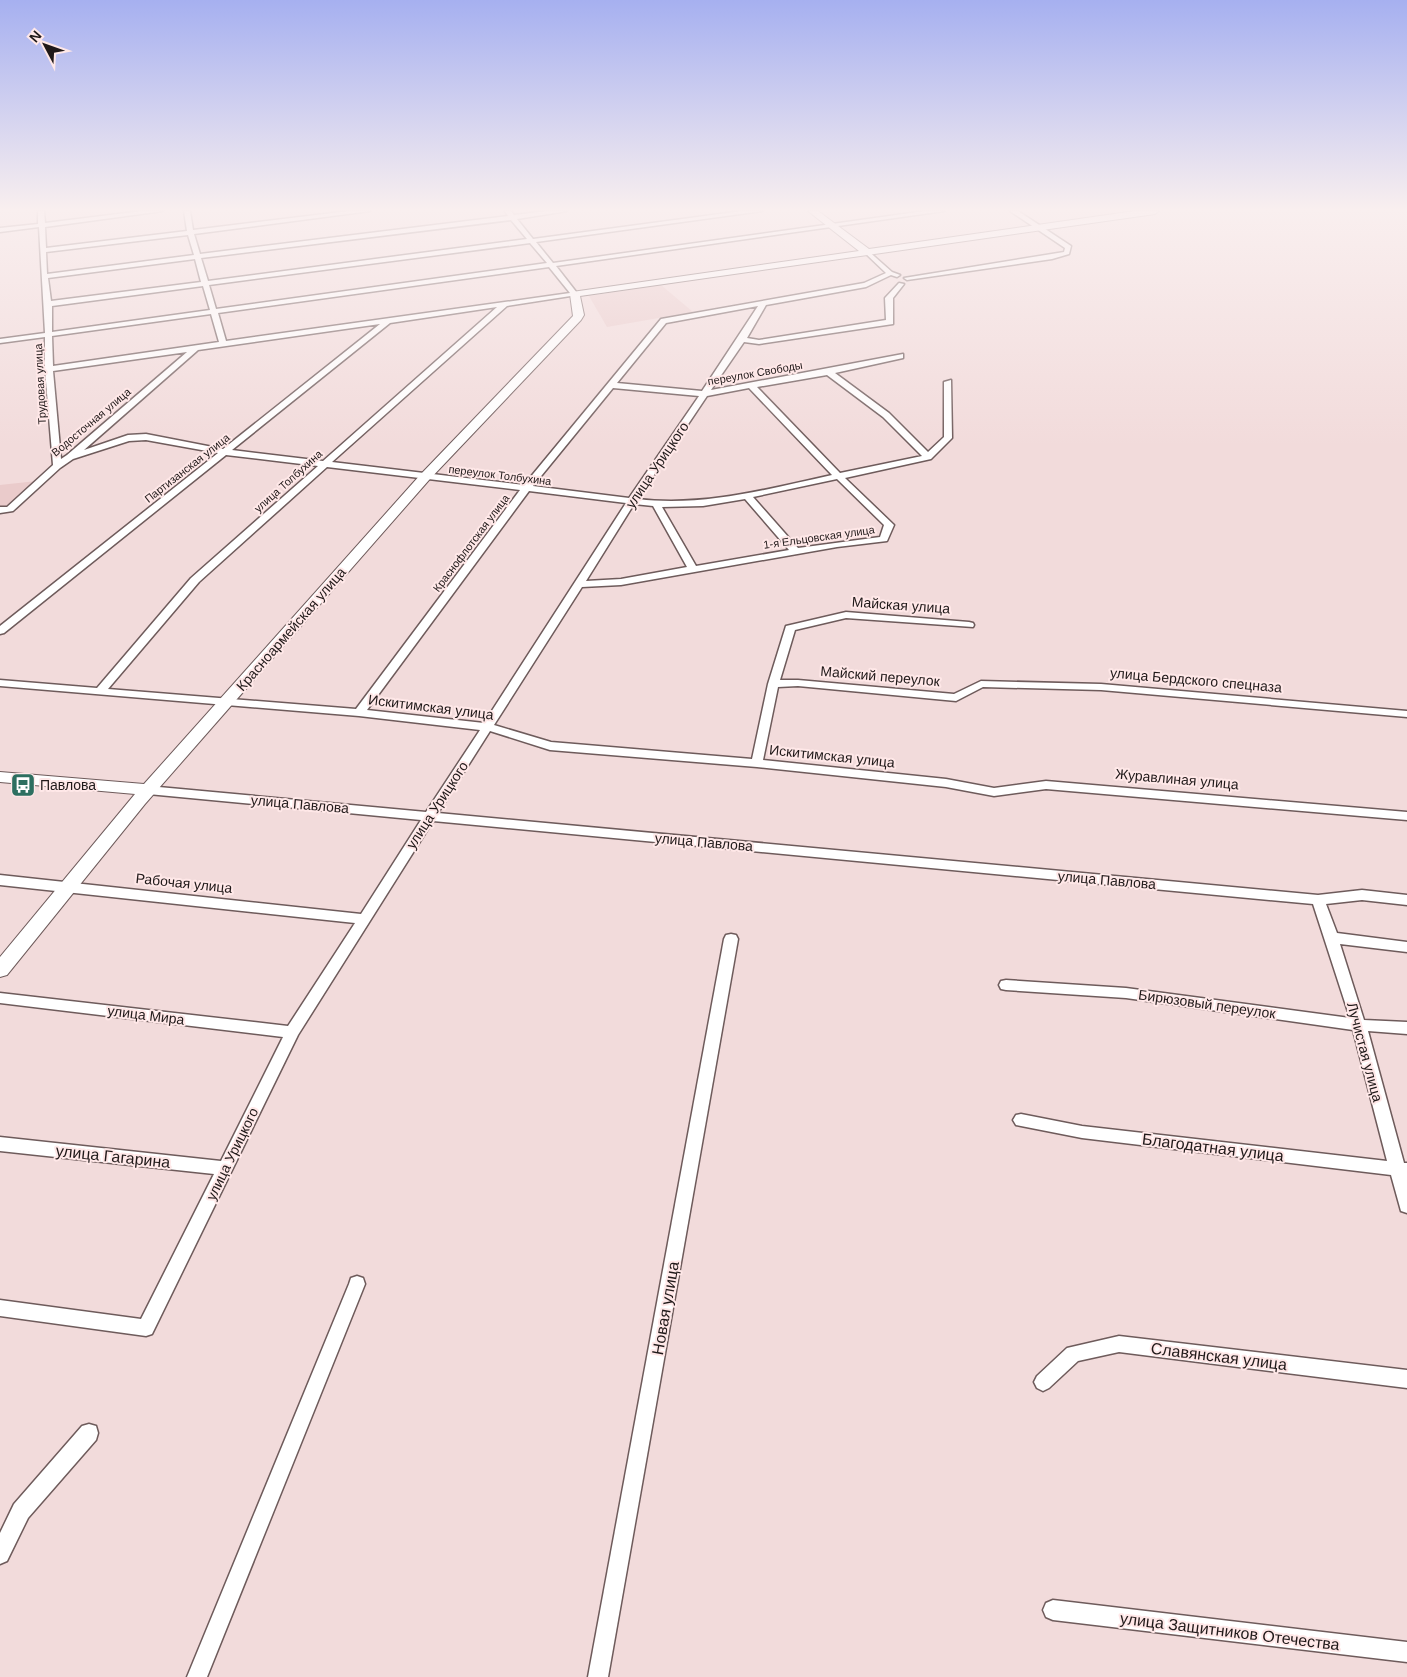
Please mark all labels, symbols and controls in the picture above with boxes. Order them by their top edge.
north arrow [20,20,70,70]
text: N [26,27,45,46]
street label: Трудовая улица [32,342,48,425]
street label: переулок Свободы [707,359,804,387]
street label: Водосточная улица [49,385,134,458]
street label: улица Урицкого [622,419,692,511]
street label: Партизанская улица [142,431,232,505]
street label: улица Толбухина [252,447,325,515]
street label: переулок Толбухина [448,463,553,487]
street label: Краснофлотская улица [431,491,512,594]
street label: 1-я Ельцовская улица [763,523,876,551]
street label: Красноармейская улица [233,564,349,694]
street label: Майская улица [851,594,951,616]
street label: Майский переулок [820,663,941,689]
street label: улица Бердского спецназа [1109,665,1283,696]
street label: Искитимская улица [367,691,495,723]
street label: Искитимская улица [768,741,896,771]
street label: улица Урицкого [403,758,471,852]
street label: Журавлиная улица [1115,766,1240,792]
bus stop icon: Павлова [10,772,36,798]
place label: Павлова [40,777,96,793]
street label: улица Павлова [250,792,350,816]
street label: улица Павлова [654,830,754,854]
street label: улица Павлова [1057,868,1157,892]
street label: Рабочая улица [135,870,233,896]
street label: Бирюзовый переулок [1137,986,1277,1022]
street label: Лучистая улица [1344,1000,1386,1104]
street label: улица Мира [107,1002,186,1028]
street label: улица Урицкого [203,1105,261,1203]
street label: Благодатная улица [1141,1130,1285,1165]
street label: улица Гагарина [55,1142,171,1171]
street label: Новая улица [649,1260,682,1356]
street label: Славянская улица [1150,1340,1288,1373]
street label: улица Защитников Отечества [1119,1610,1341,1653]

